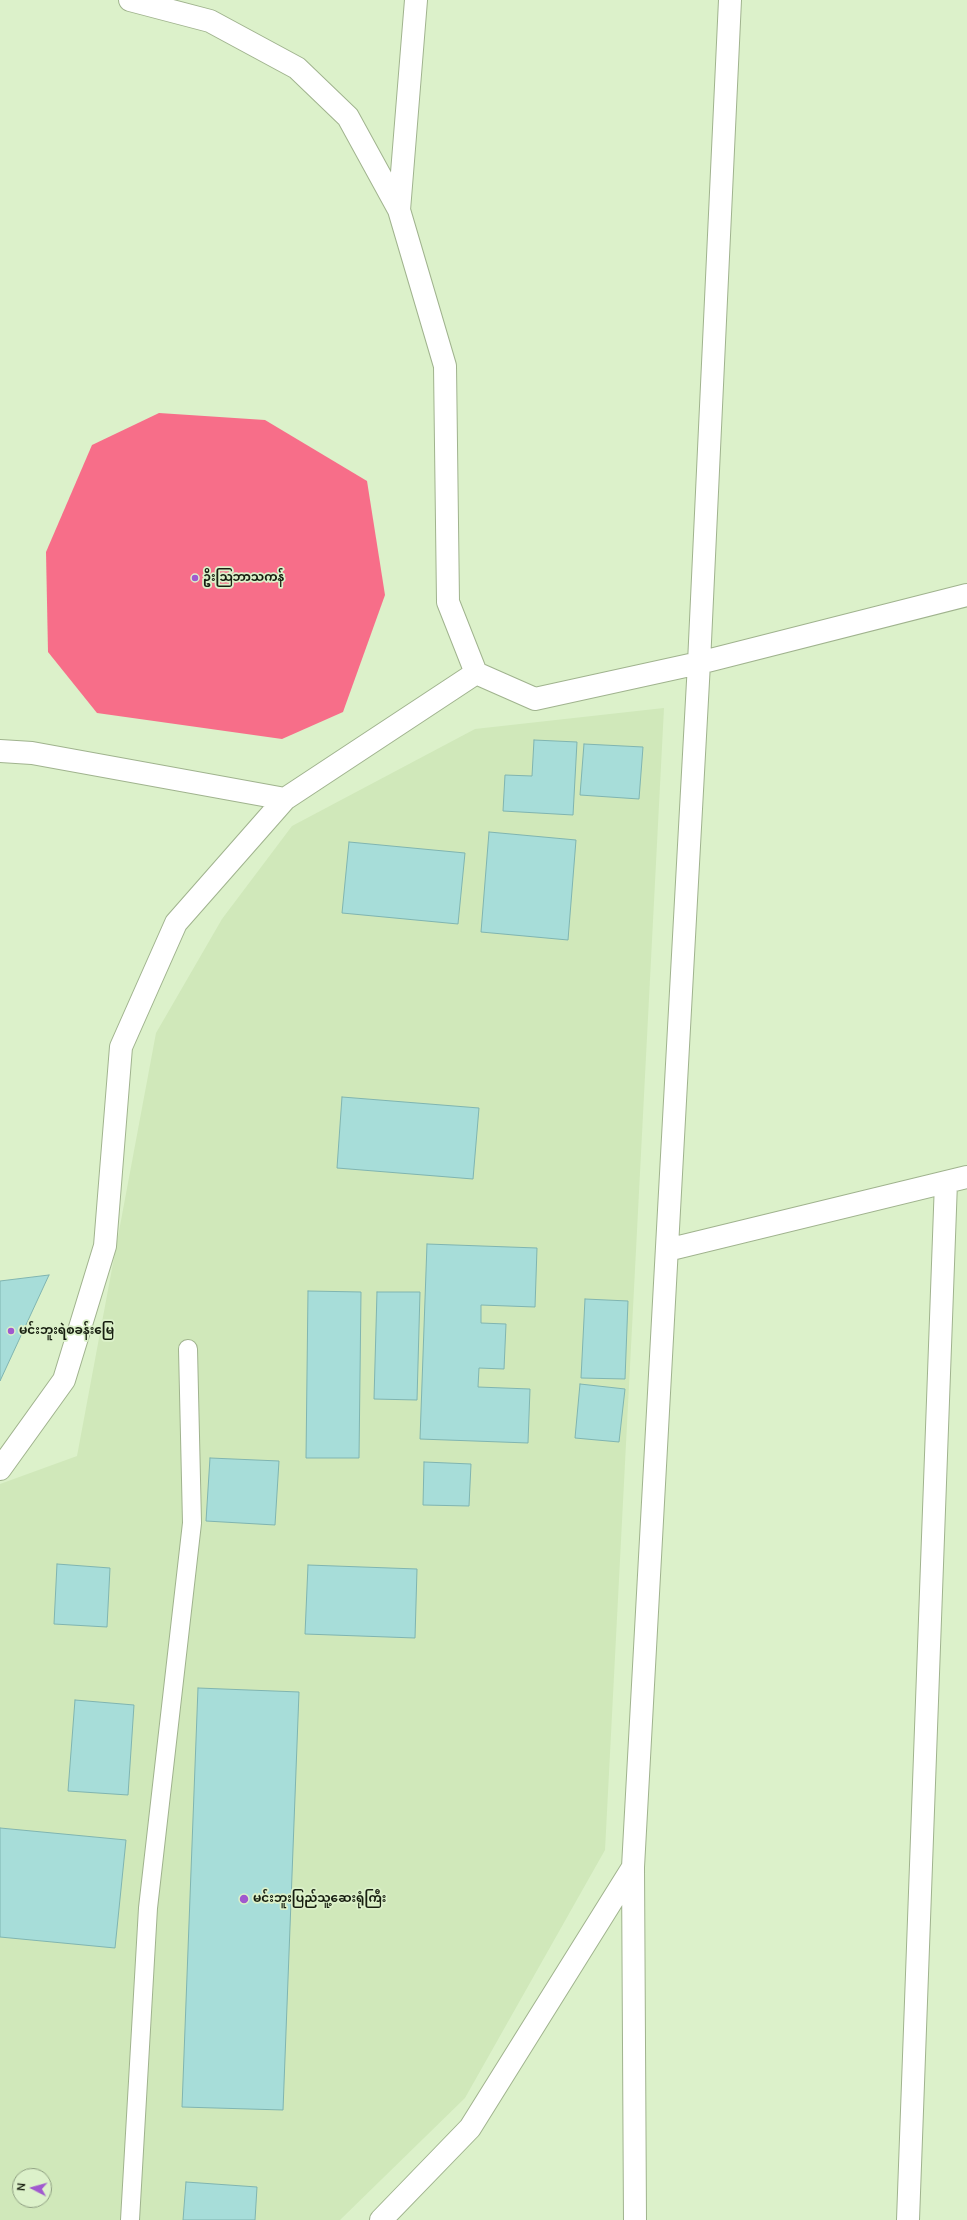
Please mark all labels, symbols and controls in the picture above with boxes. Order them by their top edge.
place label: ဦးဩဘာသကန် [203,571,284,585]
marker: ဦးဩဘာသကန် [190,573,200,583]
place label: မင်းဘူးရဲစခန်းမြေ [19,1324,114,1338]
marker: မင်းဘူးရဲစခန်းမြေ [6,1326,16,1336]
place label: မင်းဘူးပြည်သူ့ဆေးရုံကြီး [253,1892,386,1906]
marker: မင်းဘူးပြည်သူ့ဆေးရုံကြီး [238,1893,250,1905]
north arrow [12,2168,52,2208]
text: N [13,2182,28,2192]

